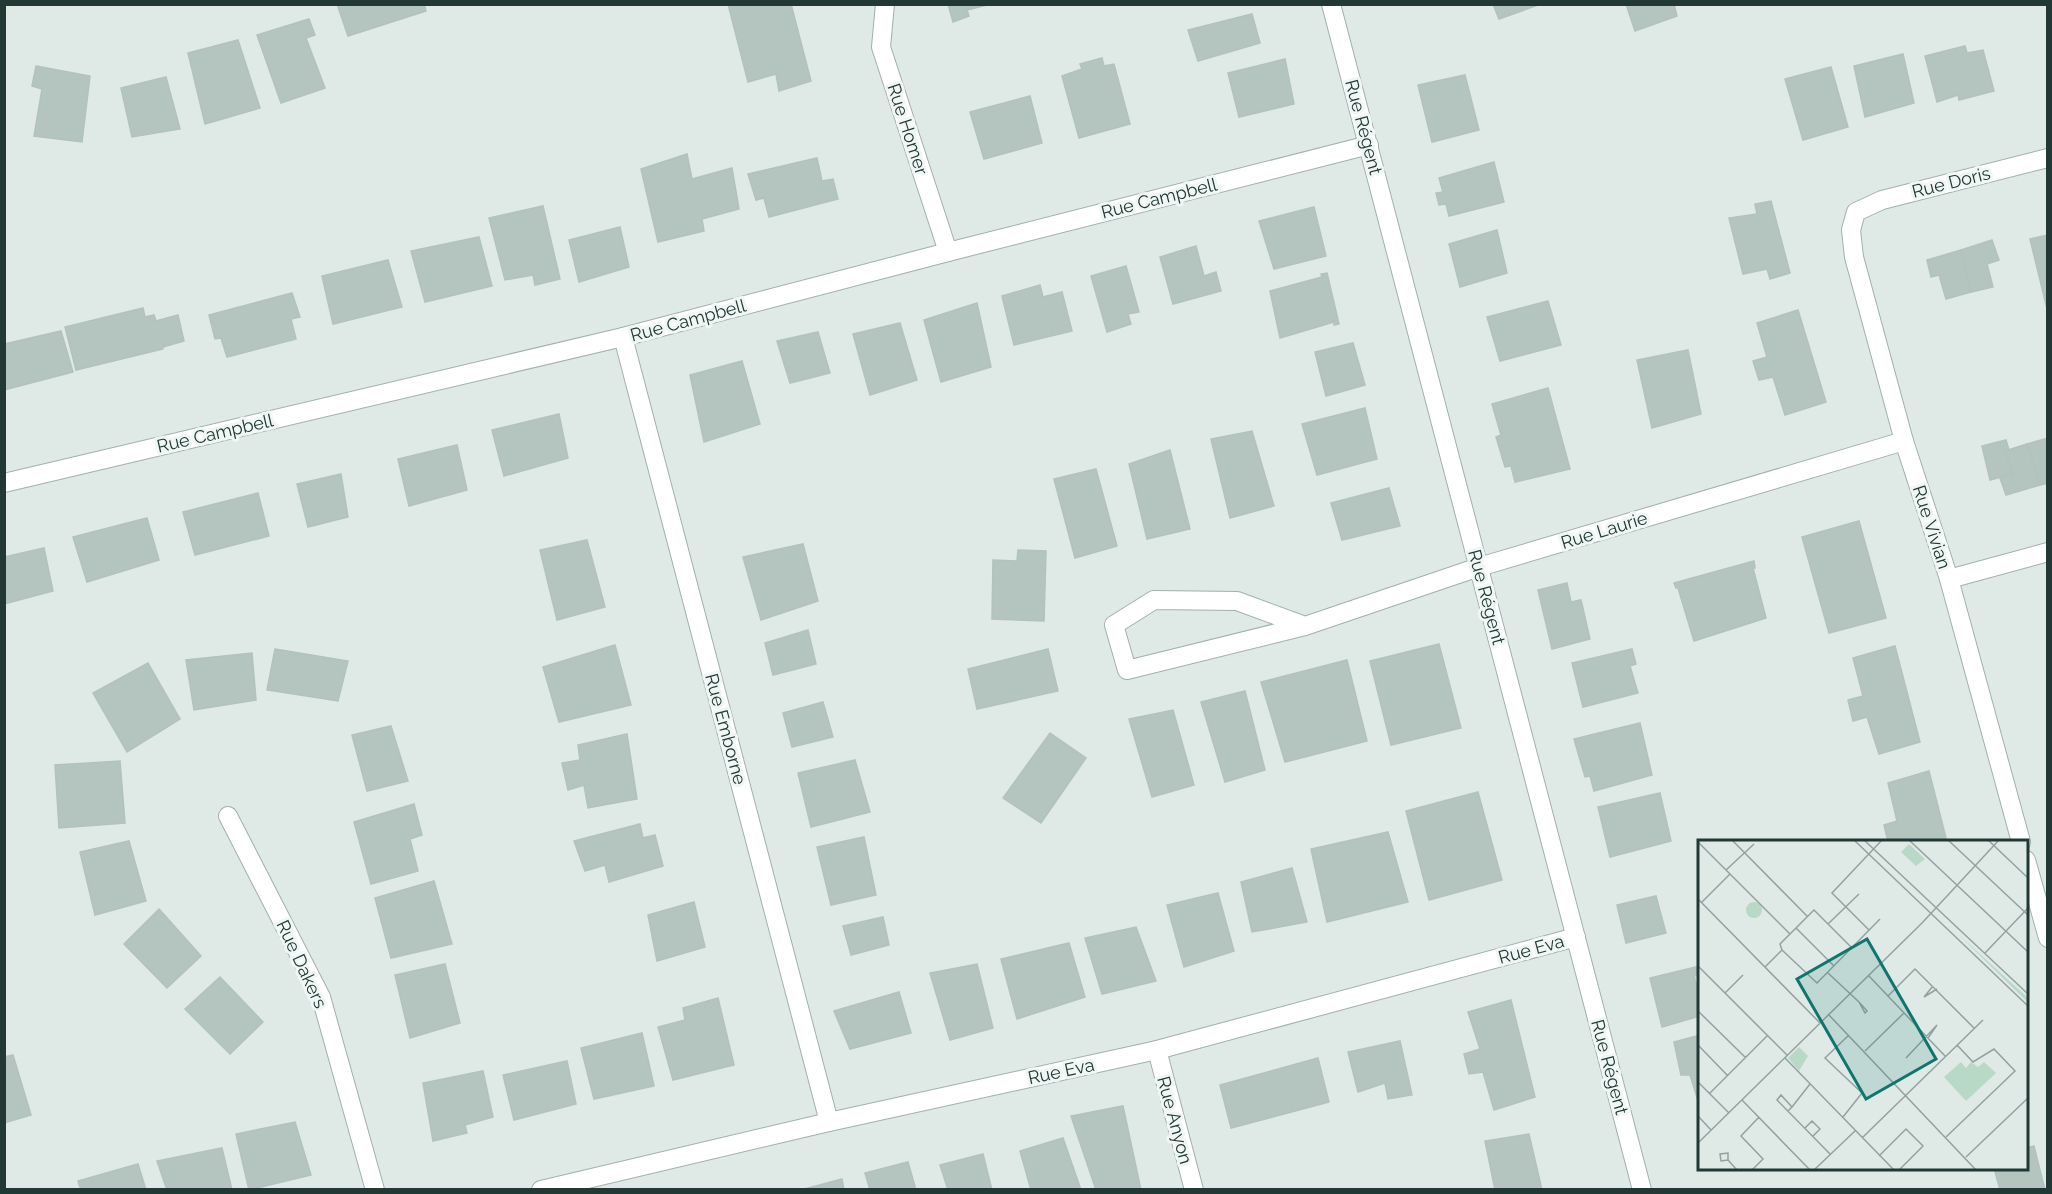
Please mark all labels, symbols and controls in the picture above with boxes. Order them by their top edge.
street label: Rue Régent [1341,77,1387,177]
street label: Rue Homer [883,81,933,178]
street label: Rue Doris [1910,162,1993,202]
street label: Rue Campbell [1099,173,1219,223]
street label: Rue Campbell [628,294,748,346]
street label: Rue Campbell [155,409,275,457]
street label: Rue Vivian [1909,482,1955,572]
street label: Rue Laurie [1558,507,1650,553]
street label: Rue Régent [1464,547,1510,647]
street label: Rue Emborne [701,671,751,787]
inset map [1698,840,2028,1170]
street label: Rue Dakers [272,917,332,1012]
street label: Rue Eva [1496,930,1566,968]
street label: Rue Régent [1587,1017,1633,1117]
street label: Rue Eva [1026,1054,1096,1088]
street label: Rue Anyon [1153,1074,1197,1166]

